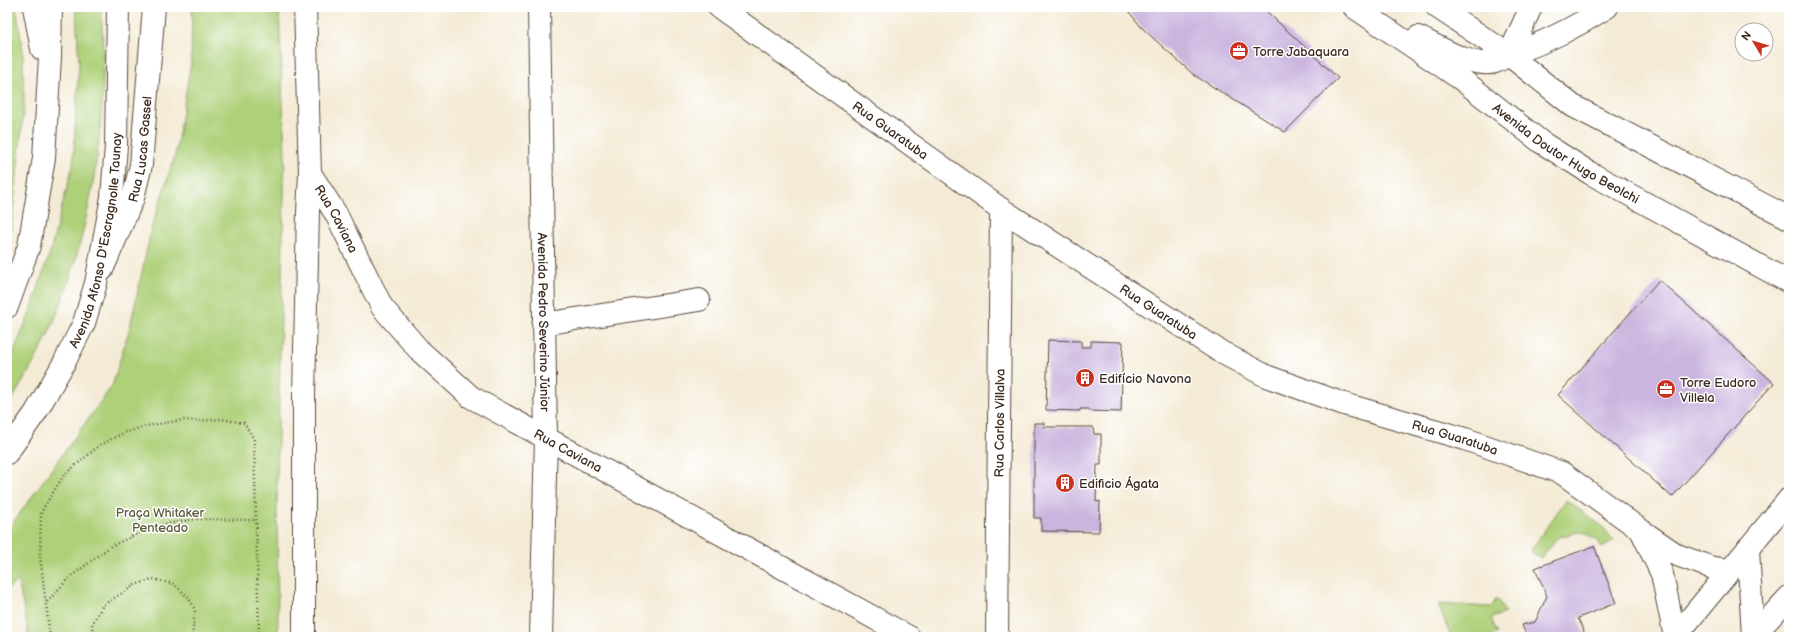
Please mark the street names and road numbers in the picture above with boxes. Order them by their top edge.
street label: Rua Lucas Gassel [125,95,156,204]
street label: Rua Guaratuba [849,98,931,163]
street label: Avenida Doutor Hugo Beolchi [1489,100,1642,208]
street label: Avenida Afonso D'Escragnolle Taunay [66,132,125,351]
street label: Rua Caviana [311,182,361,256]
street label: Avenida Pedro Severino Júnior [534,232,553,412]
street label: Rua Guaratuba [1116,281,1200,343]
street label: Rua Carlos Villalva [991,368,1009,478]
street label: Rua Guaratuba [1410,417,1500,459]
street label: Rua Caviana [531,426,605,476]

